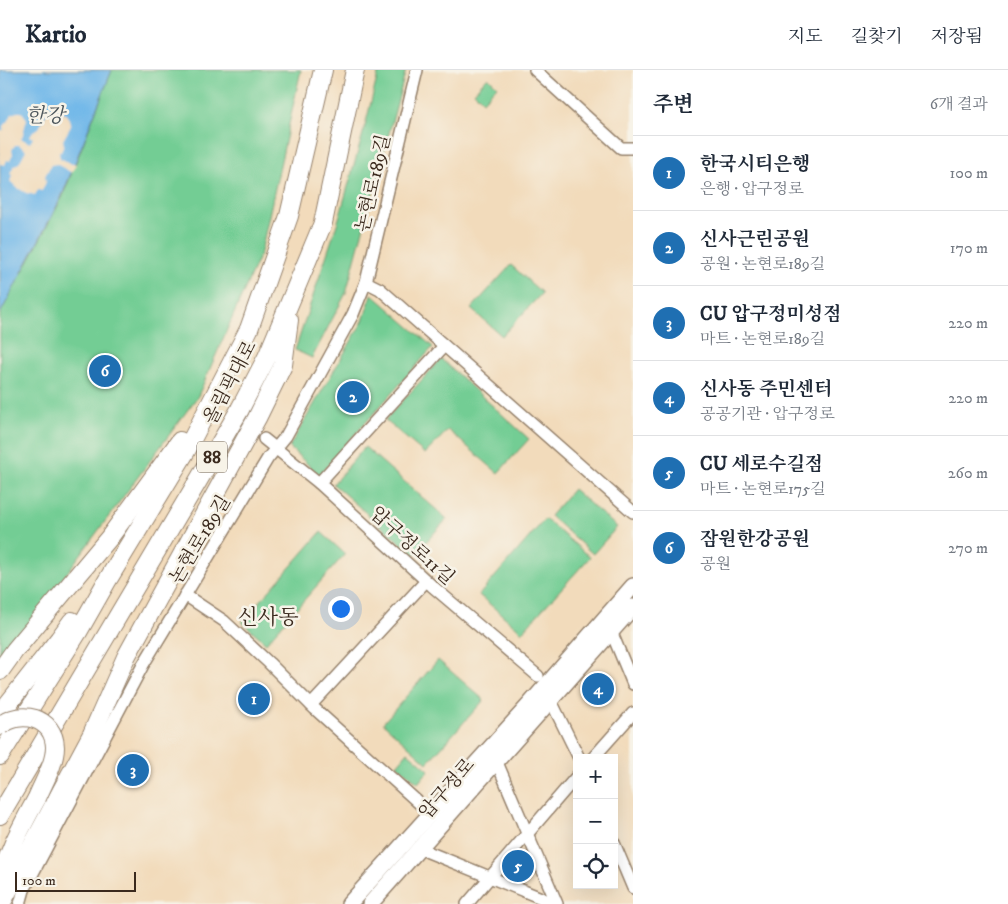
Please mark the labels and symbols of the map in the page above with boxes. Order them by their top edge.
water label: 한강 [26,104,67,129]
street label: 논현로189길 [351,132,396,234]
street label: 올림픽대로 [199,337,262,429]
pin: 6 [89,352,121,390]
pin: 2 [337,378,369,416]
road number: 88 [197,442,227,472]
street label: 논현로189길 [165,491,236,588]
street label: 압구정로11길 [365,502,459,590]
your location [328,596,354,622]
district label: 신사동 [238,605,298,631]
pin: 4 [582,670,614,708]
pin: 1 [238,680,270,718]
pin: 3 [117,751,149,789]
street label: 압구정로 [414,754,480,824]
pin: 5 [502,847,534,885]
scale bar [15,869,136,892]

